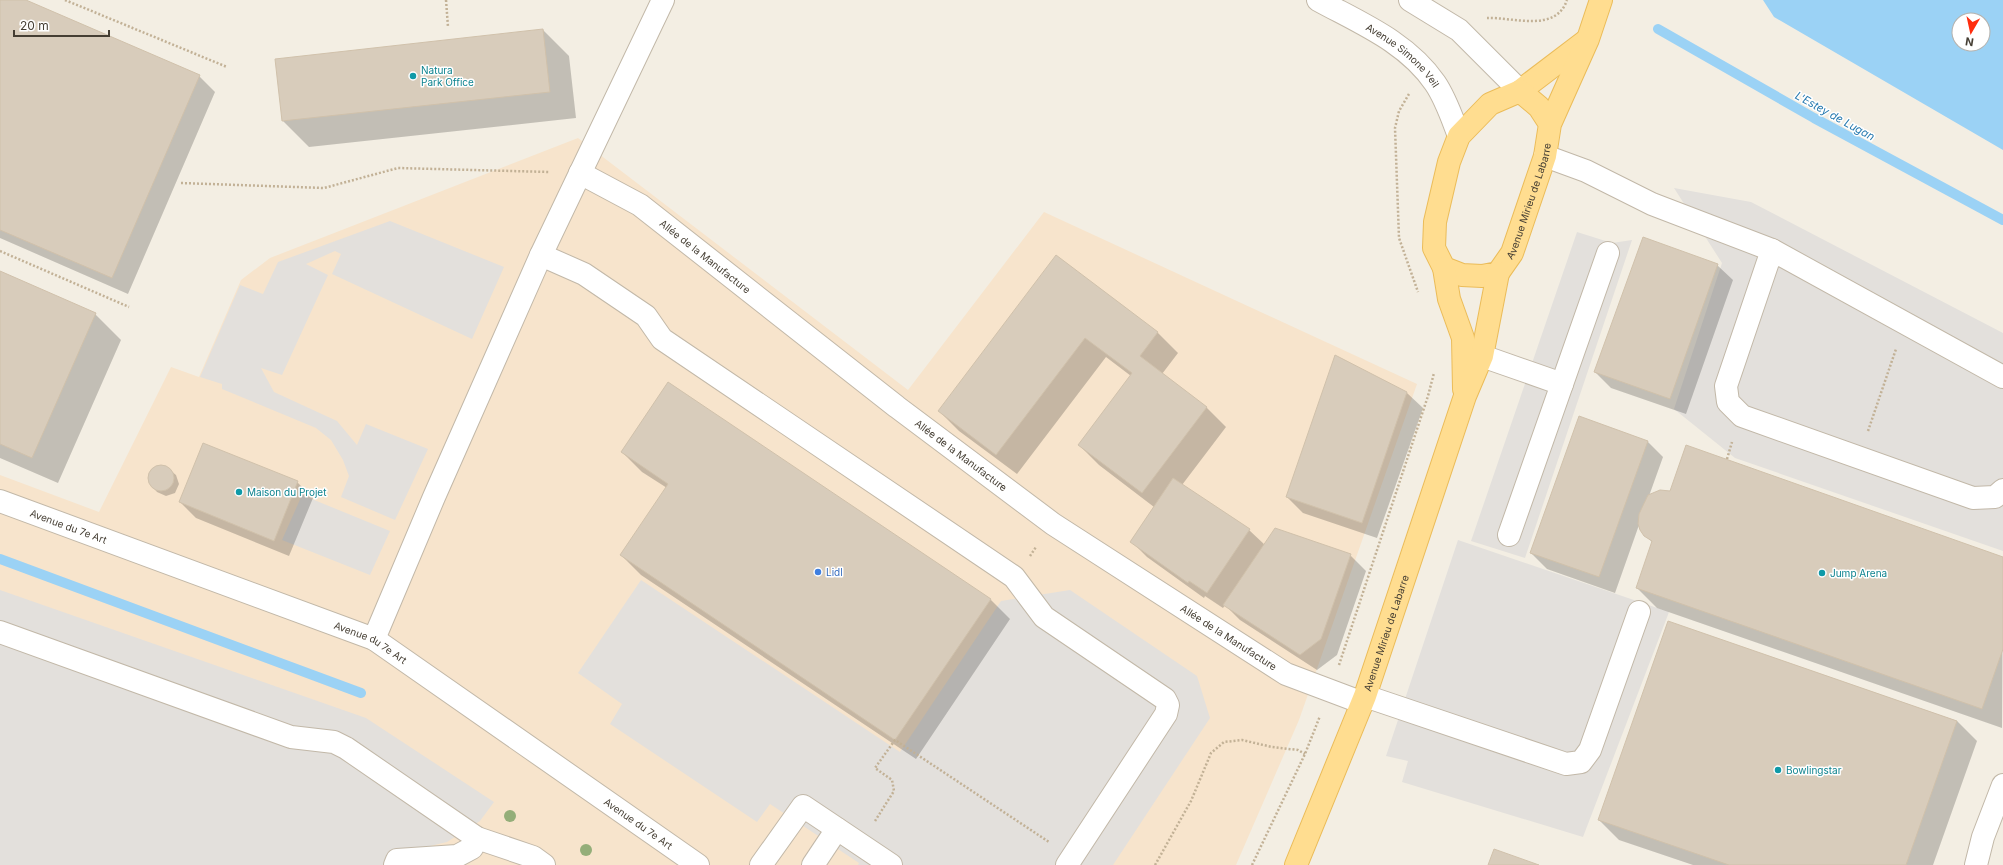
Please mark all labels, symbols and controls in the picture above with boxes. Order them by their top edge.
scale bar [14,12,109,38]
north arrow [1951,12,1991,52]
text: 20 m [20,18,49,33]
street label: Avenue Simone Veil [1364,21,1442,89]
text: N [1964,34,1975,49]
place label: Natura Park Office [421,64,474,88]
marker: Natura Park Office [408,71,418,81]
water label: L'Estey de Lugan [1793,88,1878,144]
street label: Avenue Mirieu de Labarre [1504,142,1553,261]
street label: Allée de la Manufacture [658,217,753,296]
street label: Allée de la Manufacture [913,417,1010,494]
place label: Maison du Projet [247,486,327,498]
marker: Maison du Projet [234,487,244,497]
street label: Avenue du 7e Art [29,507,109,546]
place label: Lidl [826,566,843,578]
marker: Lidl [813,567,823,577]
place label: Jump Arena [1830,567,1887,579]
marker: Jump Arena [1817,568,1827,578]
street label: Avenue Mirieu de Labarre [1361,573,1411,693]
street label: Allée de la Manufacture [1179,602,1279,673]
street label: Avenue du 7e Art [332,619,410,667]
place label: Bowlingstar [1786,764,1842,776]
marker: Bowlingstar [1773,765,1783,775]
street label: Avenue du 7e Art [602,795,676,852]

